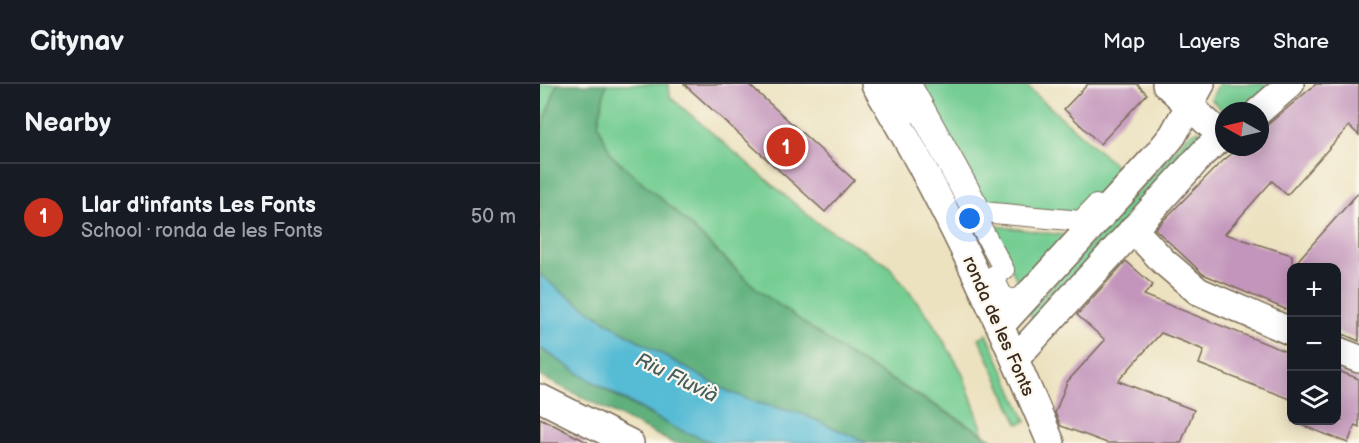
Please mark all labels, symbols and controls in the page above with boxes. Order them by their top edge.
text: Citynav [30,25,124,58]
text: Map [1103,29,1145,54]
text: Layers [1178,29,1240,54]
text: Share [1273,29,1329,54]
north arrow [1215,102,1269,156]
text: Nearby [24,108,111,139]
pin: 1 [766,124,806,170]
text: Llar d'infants Les Fonts [81,192,316,219]
your location [955,204,984,233]
text: 1 [39,205,48,229]
text: 50 m [471,205,516,229]
text: School · ronda de les Fonts [81,219,323,243]
street label: ronda de les Fonts [958,253,1039,399]
map controls [1287,263,1341,425]
button: + [1287,263,1341,317]
button: − [1287,317,1341,371]
water label: Riu Fluvià [632,348,721,408]
button: layers [1287,371,1341,425]

